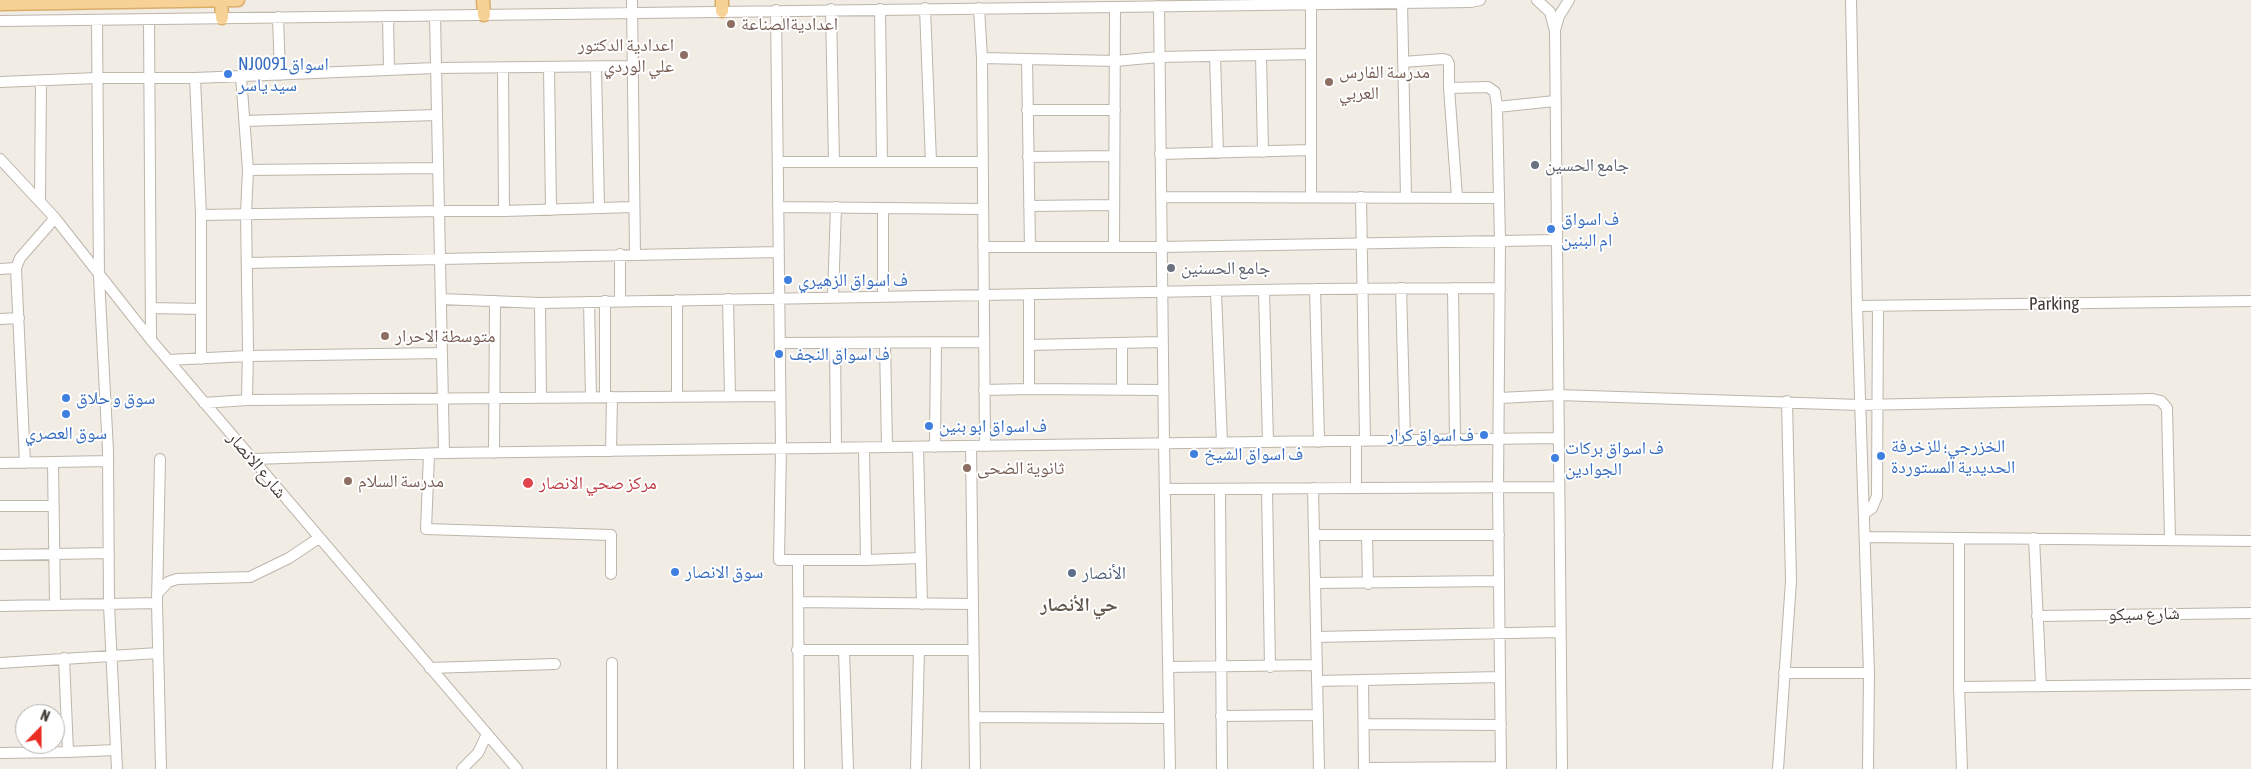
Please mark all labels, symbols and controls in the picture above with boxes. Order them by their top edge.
place label: اعداديةالصناعة [741,13,838,35]
marker: اعداديةالصناعة [725,18,737,30]
place label: اعدادية الدكتور علي الوردي [578,34,674,76]
marker: اعدادية الدكتور علي الوردي [678,49,690,61]
place label: NJ0091اسواق سيد ياسر [238,53,329,96]
place label: مدرسة الفارس العربي [1339,61,1430,104]
marker: NJ0091اسواق سيد ياسر [222,68,234,80]
marker: مدرسة الفارس العربي [1323,76,1335,88]
place label: جامع الحسين [1545,154,1629,176]
marker: جامع الحسين [1529,159,1541,171]
place label: ف اسواق ام البنين [1561,208,1619,250]
marker: ف اسواق ام البنين [1545,223,1557,235]
place label: جامع الحسنين [1181,257,1271,279]
marker: جامع الحسنين [1165,262,1177,274]
place label: ف اسواق الزهيري [798,269,908,291]
marker: ف اسواق الزهيري [782,274,794,286]
street label: Parking [2029,293,2079,315]
place label: متوسطة الاحرار [395,325,495,347]
marker: متوسطة الاحرار [379,330,391,342]
place label: ف اسواق النجف [789,343,890,365]
marker: ف اسواق النجف [773,348,785,360]
place label: سوق و حلاق [76,387,155,409]
marker: سوق و حلاق [60,392,72,404]
marker: سوق العصري [60,408,72,420]
place label: ف اسواق ابو بنين [939,415,1047,437]
marker: ف اسواق ابو بنين [923,420,935,432]
place label: سوق العصري [25,422,107,444]
place label: ف اسواق كرار [1387,424,1474,446]
street label: شارع الانصار [223,427,291,503]
marker: ف اسواق كرار [1478,429,1490,441]
place label: الخزرجي؛ للزخرفة الحديدية المستوردة [1891,435,2015,478]
place label: ف اسواق بركات الجوادين [1565,437,1664,479]
place label: ف اسواق الشيخ [1204,443,1303,465]
marker: ف اسواق الشيخ [1188,448,1200,460]
marker: الخزرجي؛ للزخرفة الحديدية المستوردة [1875,450,1887,462]
marker: ف اسواق بركات الجوادين [1549,452,1561,464]
place label: ثانوية الضحى [977,457,1064,479]
marker: ثانوية الضحى [961,462,973,474]
place label: مدرسة السلام [358,470,444,492]
place label: مركز صحي الانصار [539,472,657,494]
marker: مدرسة السلام [342,475,354,487]
marker: مركز صحي الانصار [521,476,535,490]
place label: سوق الانصار [685,561,763,583]
place label: الأنصار [1082,562,1126,584]
marker: سوق الانصار [669,566,681,578]
marker: الأنصار [1066,567,1078,579]
district label: حي الأنصار [1040,594,1118,616]
street label: شارع سيكو [2108,603,2180,625]
north arrow [15,704,65,754]
text: N [38,707,52,725]

